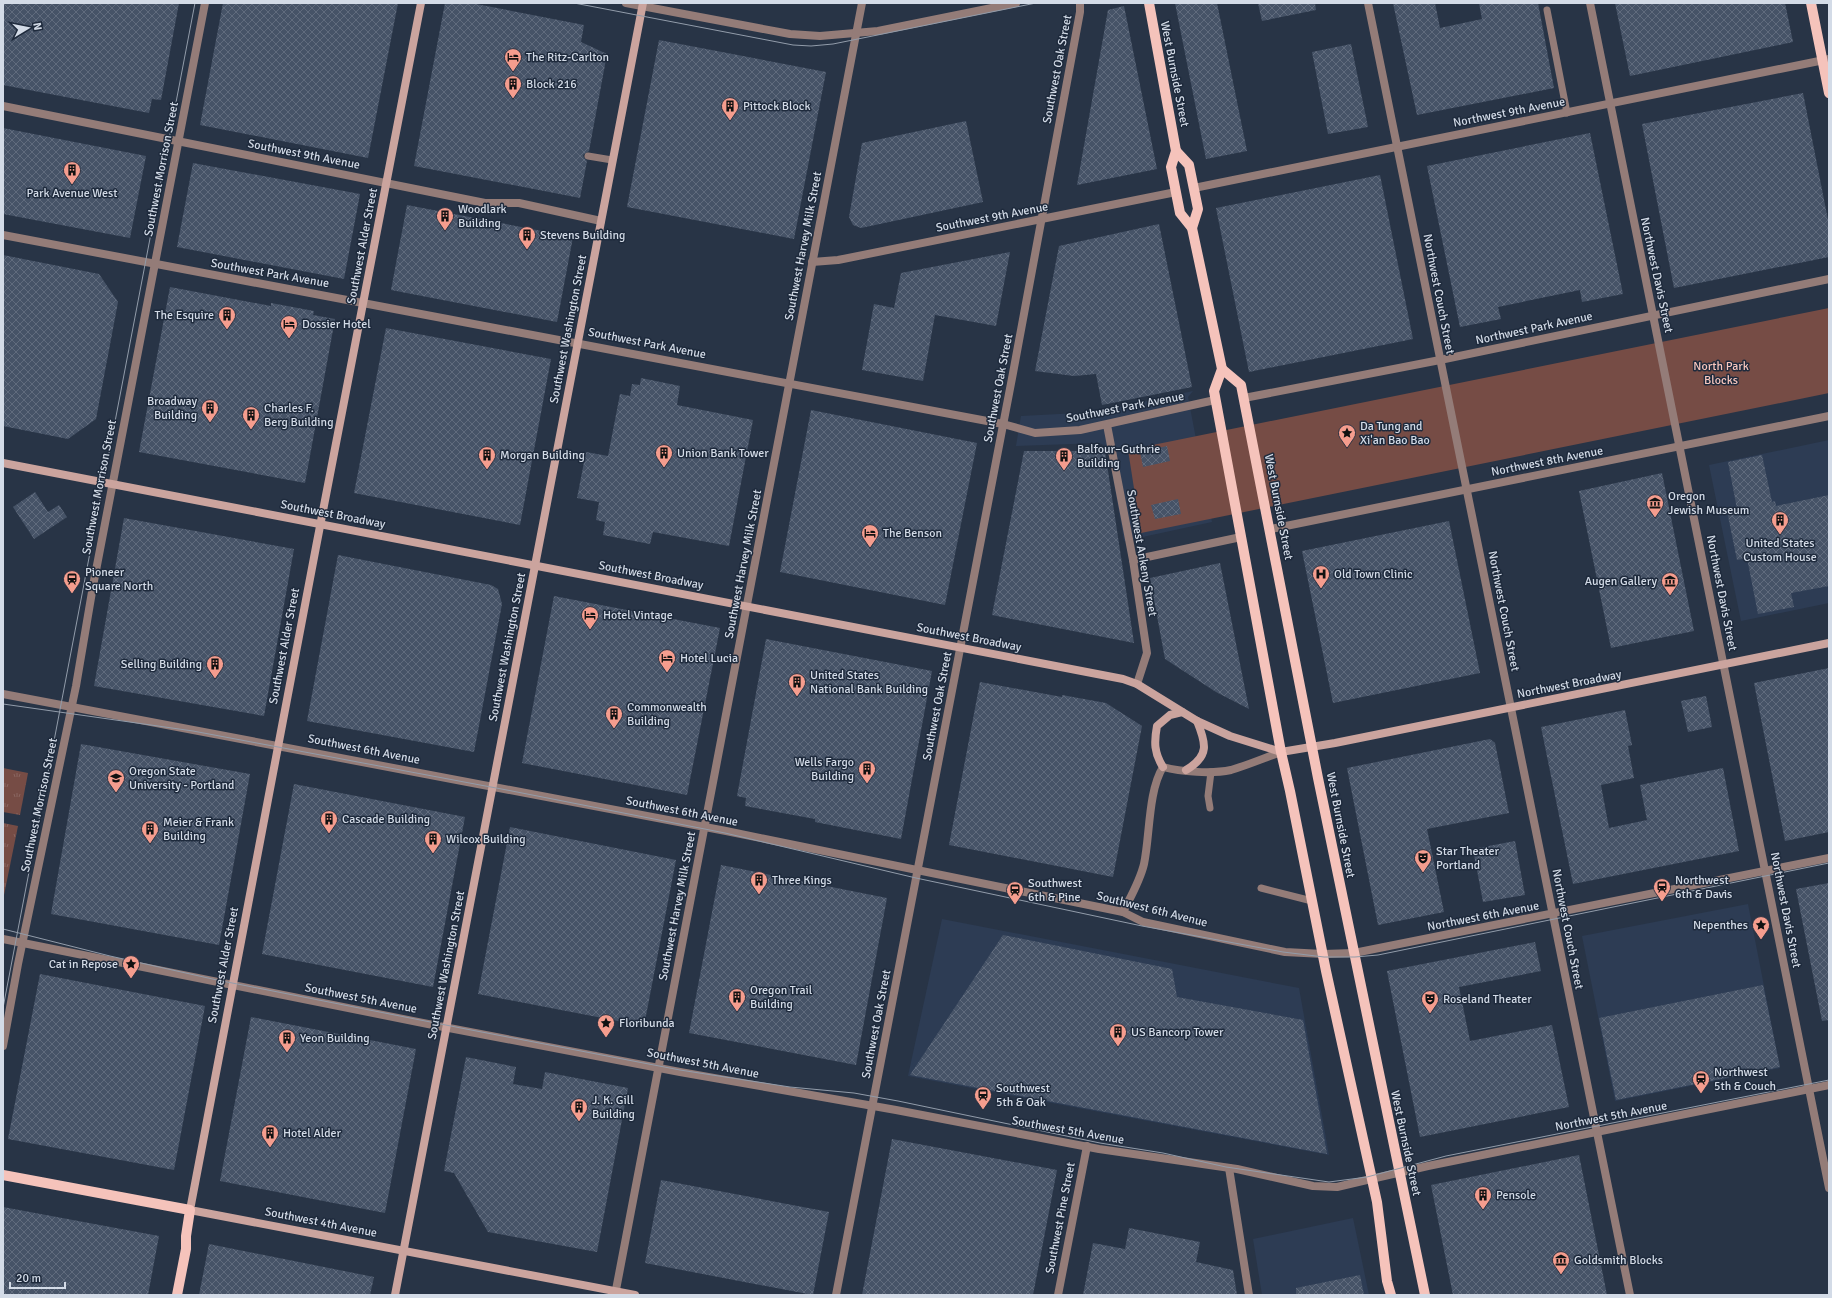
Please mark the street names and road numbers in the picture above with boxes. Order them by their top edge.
street label: Southwest Oak Street [1040,13,1075,125]
street label: West Burnside Street [1157,20,1192,128]
street label: Northwest 9th Avenue [1452,94,1566,131]
street label: Southwest Morrison Street [141,101,182,238]
street label: Southwest 9th Avenue [247,136,361,173]
street label: Southwest Harvey Milk Street [782,170,825,322]
street label: Southwest Alder Street [344,187,381,305]
street label: Southwest 9th Avenue [935,199,1049,236]
street label: Northwest Davis Street [1637,216,1676,334]
street label: Northwest Couch Street [1419,233,1458,356]
street label: Southwest Washington Street [547,253,590,405]
street label: Southwest Park Avenue [210,256,330,291]
street label: Northwest Park Avenue [1474,309,1594,348]
street label: Southwest Park Avenue [587,325,707,362]
street label: Southwest Oak Street [981,332,1016,444]
street label: Southwest Park Avenue [1065,389,1185,426]
street label: Southwest Morrison Street [79,419,120,556]
street label: Northwest 8th Avenue [1490,443,1604,480]
street label: West Burnside Street [1261,453,1296,561]
street label: Southwest Harvey Milk Street [722,488,765,640]
street label: Southwest Ankeny Street [1123,489,1160,618]
street label: Southwest Broadway [279,497,387,532]
street label: Northwest Davis Street [1703,534,1740,652]
street label: Northwest Couch Street [1484,550,1523,673]
street label: Southwest Broadway [597,558,705,593]
street label: Southwest Washington Street [486,571,529,723]
street label: Southwest Alder Street [266,587,303,705]
street label: Southwest Broadway [915,620,1023,655]
street label: Southwest Oak Street [920,650,955,762]
street label: Northwest Broadway [1516,667,1623,702]
street label: Southwest 6th Avenue [307,731,421,768]
street label: Southwest Morrison Street [18,737,61,874]
street label: West Burnside Street [1323,771,1358,879]
street label: Southwest 6th Avenue [625,793,739,830]
street label: Southwest Harvey Milk Street [656,830,699,982]
street label: Northwest Davis Street [1767,851,1804,969]
street label: Northwest Couch Street [1548,868,1587,991]
street label: Southwest 6th Avenue [1095,888,1209,931]
street label: Southwest Washington Street [425,889,468,1041]
street label: Northwest 6th Avenue [1426,898,1540,935]
street label: Southwest Alder Street [205,906,242,1024]
street label: Southwest Oak Street [859,968,894,1080]
street label: Southwest 5th Avenue [304,980,418,1017]
street label: Southwest 5th Avenue [646,1045,760,1082]
street label: West Burnside Street [1387,1089,1424,1197]
street label: Northwest 5th Avenue [1554,1098,1668,1135]
street label: Southwest 5th Avenue [1010,1113,1125,1148]
street label: Southwest Pine Street [1042,1161,1079,1275]
street label: Southwest 4th Avenue [264,1204,378,1241]

